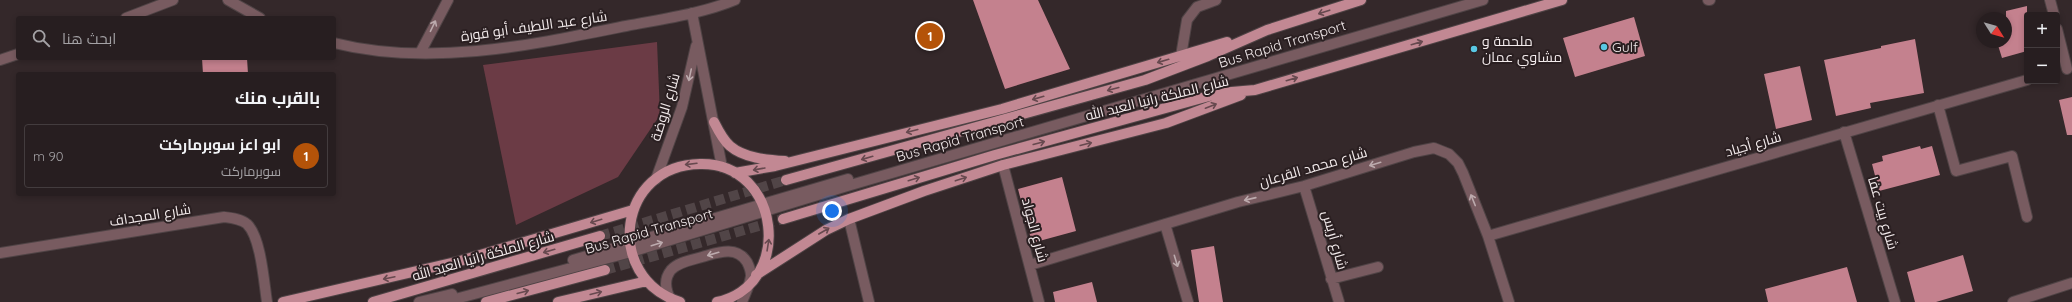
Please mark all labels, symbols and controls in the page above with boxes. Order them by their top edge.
street label: شارع عبد اللطيف أبو قورة [460,7,608,45]
one-way arrow [1317,9,1330,16]
north arrow [1976,12,2012,48]
map controls [2024,12,2060,84]
button: + [2024,12,2060,48]
search box [16,16,336,60]
street label: Bus Rapid Transport [1216,16,1348,72]
one-way arrow [430,21,437,33]
pin: 1 [917,21,943,51]
icon: search [30,27,52,49]
text: ابحث هنا [62,29,116,48]
place label: ملحمة و مشاوي عمان [1482,32,1562,69]
one-way arrow [1410,38,1423,46]
place label: Gulf [1612,38,1638,56]
marker: Gulf [1599,42,1609,52]
marker: ملحمة و مشاوي عمان [1469,44,1479,54]
button: − [2024,48,2060,84]
one-way arrow [1156,58,1169,65]
one-way arrow [686,68,694,81]
street label: شارع الروضة [646,71,684,143]
street label: شارع الملكة رانيا العبد الله [1083,71,1231,125]
one-way arrow [1285,75,1298,82]
one-way arrow [1107,85,1120,93]
text: بالقرب منك [235,87,320,108]
one-way arrow [1032,95,1045,102]
one-way arrow [1204,102,1216,110]
street label: Bus Rapid Transport [894,112,1026,166]
street label: شارع أجياد [1723,127,1783,161]
one-way arrow [906,128,919,136]
text: ابو اعز سوبرماركت [159,135,281,154]
one-way arrow [1032,139,1045,146]
one-way arrow [1080,140,1093,147]
street label: شارع محمد القرعان [1257,143,1369,191]
text: 90 m [33,148,63,164]
text: 1 [303,148,309,164]
one-way arrow [860,155,873,162]
one-way arrow [685,161,698,168]
one-way arrow [1369,161,1382,168]
text: سوبرماركت [221,163,281,179]
one-way arrow [753,166,766,174]
street label: شارع بيت عفا [1864,174,1902,252]
one-way arrow [908,175,921,182]
one-way arrow [955,175,968,182]
one-way arrow [1469,194,1477,206]
street label: شارع الجواد [1018,196,1052,264]
one-way arrow [1244,196,1257,204]
street label: شارع المجداف [108,200,192,230]
your location [822,201,842,221]
street label: Bus Rapid Transport [583,204,715,258]
street label: شارع أريس [1318,208,1352,272]
one-way arrow [589,218,602,225]
street label: شارع الملكة رانيا العبد الله [410,227,556,285]
one-way arrow [818,227,830,235]
one-way arrow [764,239,772,252]
one-way arrow [651,240,664,247]
one-way arrow [543,248,556,255]
one-way arrow [706,251,719,258]
one-way arrow [1173,254,1180,267]
one-way arrow [383,275,396,283]
one-way arrow [517,288,530,295]
one-way arrow [589,288,602,296]

